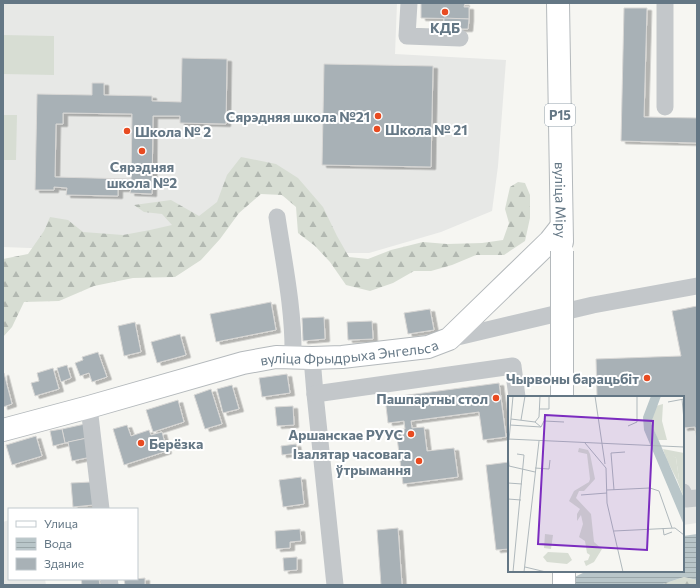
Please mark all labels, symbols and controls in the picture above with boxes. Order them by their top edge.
marker: КДБ [440,7,450,17]
place label: КДБ [430,19,460,36]
road number: Р15 [545,104,575,126]
place label: Сярэдняя школа №21 [226,108,370,125]
marker: Сярэдняя школа №21 [373,111,383,121]
place label: Школа № 21 [385,121,468,138]
place label: Школа № 2 [135,123,211,140]
marker: Школа № 21 [372,124,382,134]
marker: Школа № 2 [122,126,132,136]
marker: Сярэдняя школа №2 [137,146,147,156]
place label: Сярэдняя школа №2 [107,158,177,191]
street label: вуліца Міру [552,162,570,238]
street label: вуліца Фрыдрыха Энгельса [259,335,440,368]
place label: Чырвоны барацьбіт [506,370,639,387]
marker: Чырвоны барацьбіт [642,373,652,383]
place label: Пашпартны стол [376,390,488,407]
marker: Пашпартны стол [491,393,501,403]
inset map [508,396,684,572]
place label: Аршанскае РУУС [288,426,403,443]
marker: Аршанскае РУУС [406,429,416,439]
place label: Берёзка [149,435,203,452]
marker: Берёзка [136,438,146,448]
place label: Ізалятар часовага ўтрымання [293,445,411,478]
marker: Ізалятар часовага ўтрымання [414,456,424,466]
legend [8,508,138,580]
text: Улица [44,516,78,530]
text: Вода [44,536,72,550]
text: Здание [44,556,84,570]

